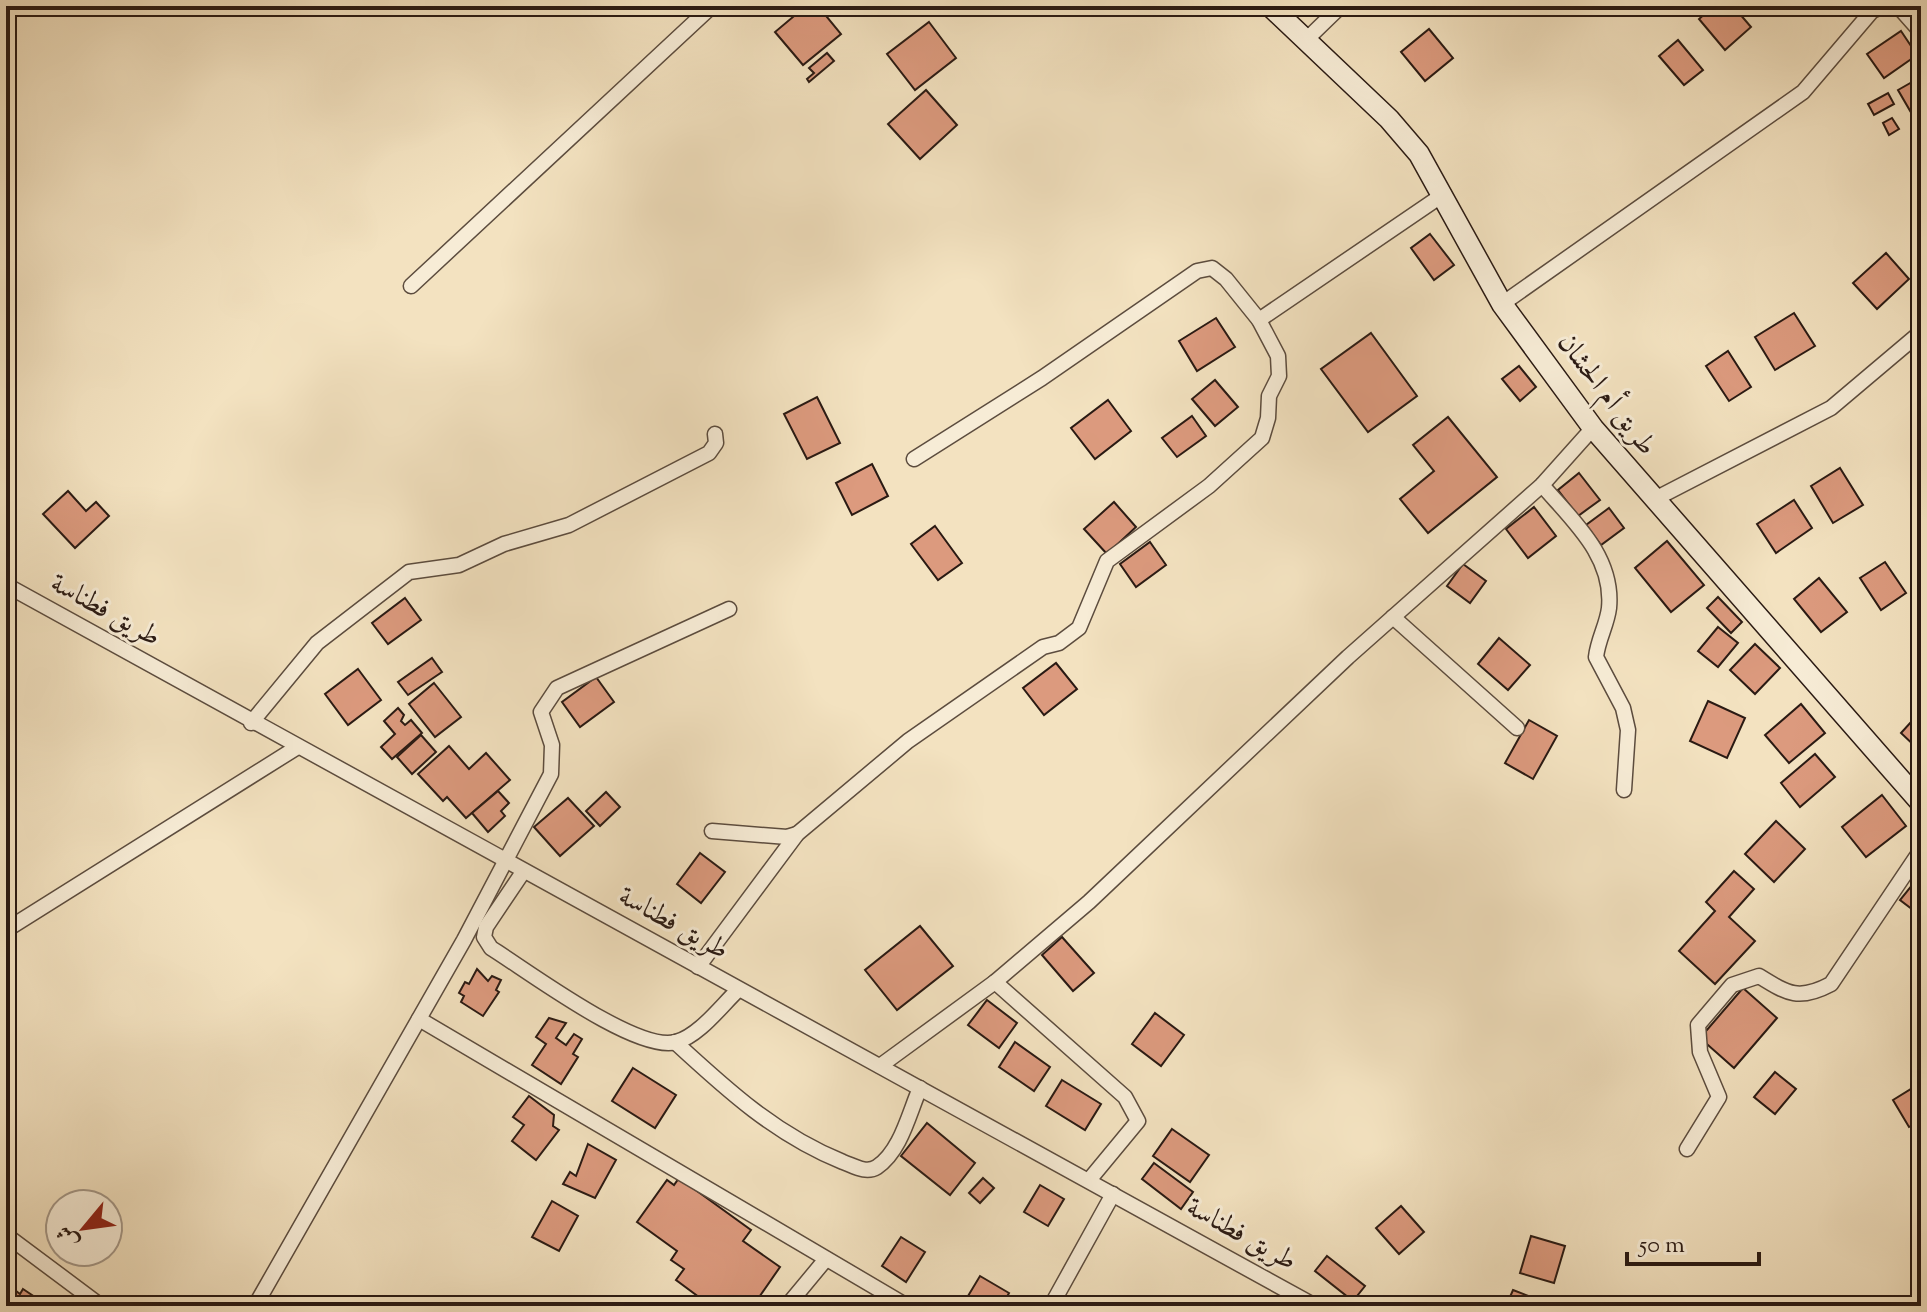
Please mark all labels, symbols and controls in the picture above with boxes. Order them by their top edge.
street label: طريق أم الحشان [1545,324,1667,466]
street label: طريق فطناسة [43,564,167,658]
street label: طريق فطناسة [611,877,735,971]
north arrow [44,1188,124,1268]
street label: طريق فطناسة [1179,1188,1303,1282]
scale bar [1627,1216,1759,1266]
text: ش [50,1219,88,1254]
text: 50 m [1637,1229,1685,1263]

